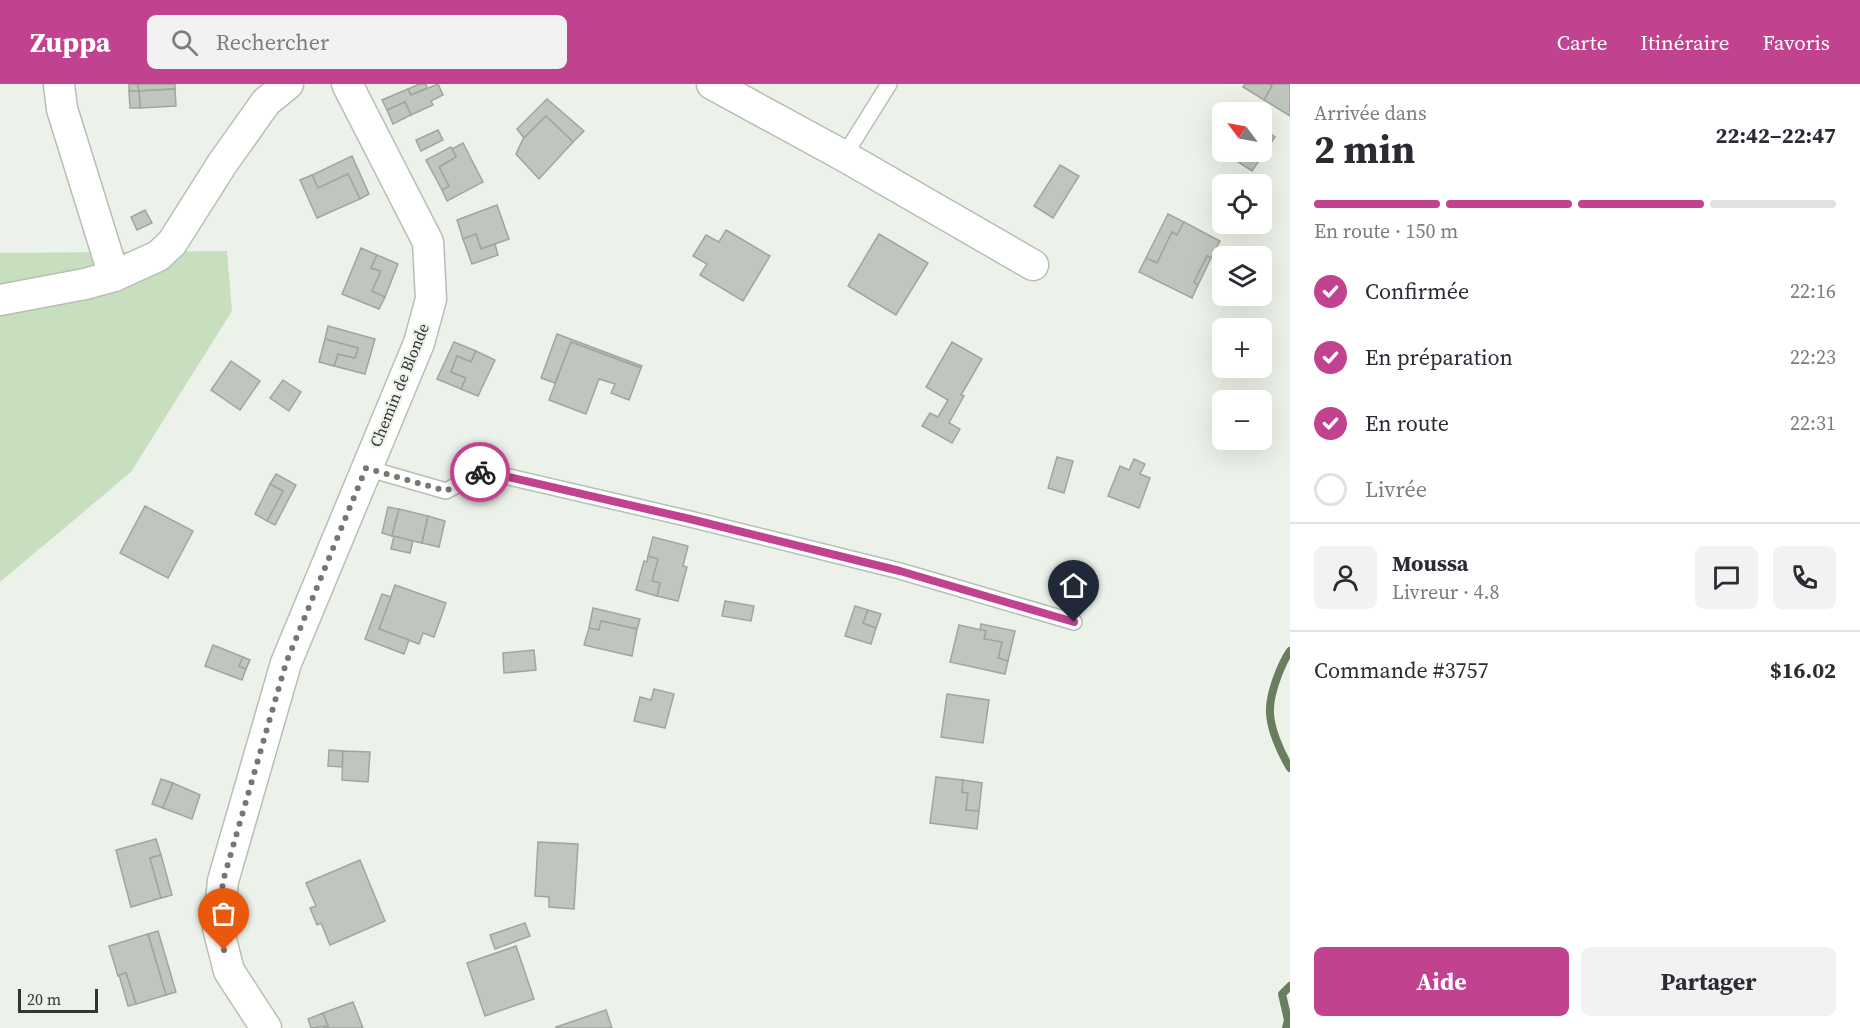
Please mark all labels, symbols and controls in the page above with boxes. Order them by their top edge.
search box [147,15,567,69]
text: Zuppa [30,23,111,61]
icon: search [168,26,201,59]
text: Rechercher [216,27,329,57]
text: Carte [1557,28,1607,57]
text: Itinéraire [1640,28,1729,57]
text: Favoris [1762,28,1830,57]
text: Arrivée dans [1314,99,1427,127]
north arrow [1212,102,1272,162]
map controls [1212,102,1272,450]
text: 22:42–22:47 [1716,120,1836,150]
text: 2 min [1314,123,1415,176]
button: locate [1212,174,1272,234]
text: En route · 150 m [1314,217,1458,245]
button: layers [1212,246,1272,306]
icon: check [1314,275,1347,308]
text: Confirmée [1365,276,1469,306]
text: 22:16 [1790,277,1836,305]
button: + [1212,318,1272,378]
street label: Chemin de Blonde [364,320,434,450]
icon: check [1314,341,1347,374]
text: En préparation [1365,342,1513,372]
text: 22:23 [1790,343,1836,371]
button: − [1212,390,1272,450]
icon: check [1314,407,1347,440]
text: En route [1365,408,1449,438]
text: 22:31 [1790,409,1836,437]
courier [450,442,510,502]
icon: bike [464,456,497,489]
text: Livrée [1365,474,1427,504]
button: person [1314,546,1377,609]
button: chat [1695,546,1758,609]
button: phone [1773,546,1836,609]
text: Moussa [1392,548,1468,578]
pin [1048,560,1099,622]
icon: home [1057,569,1090,602]
text: Livreur · 4.8 [1392,578,1500,606]
text: Commande #3757 [1314,655,1488,685]
text: $16.02 [1770,655,1836,685]
pin [198,888,249,950]
icon: bag [207,897,240,930]
button: Aide [1314,947,1569,1016]
button: Partager [1581,947,1836,1016]
scale bar [18,986,98,1014]
text: 20 m [27,988,61,1010]

